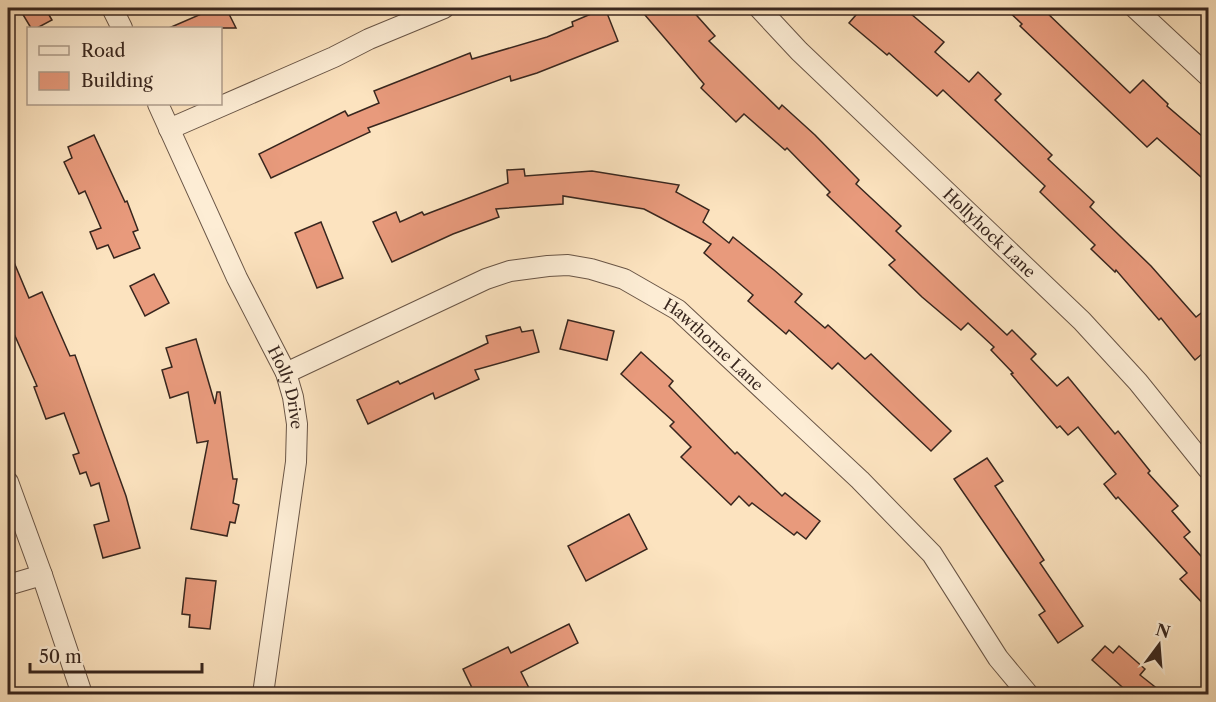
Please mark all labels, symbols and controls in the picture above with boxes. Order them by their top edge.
legend [27,27,222,105]
text: Road [81,40,126,62]
text: Building [81,70,153,92]
street label: Hollyhock Lane [939,184,1040,282]
street label: Hawthorne Lane [660,294,768,395]
street label: Holly Drive [264,342,307,429]
north arrow [1129,615,1189,675]
text: N [1154,619,1173,642]
scale bar [30,636,202,674]
text: 50 m [39,646,82,668]

